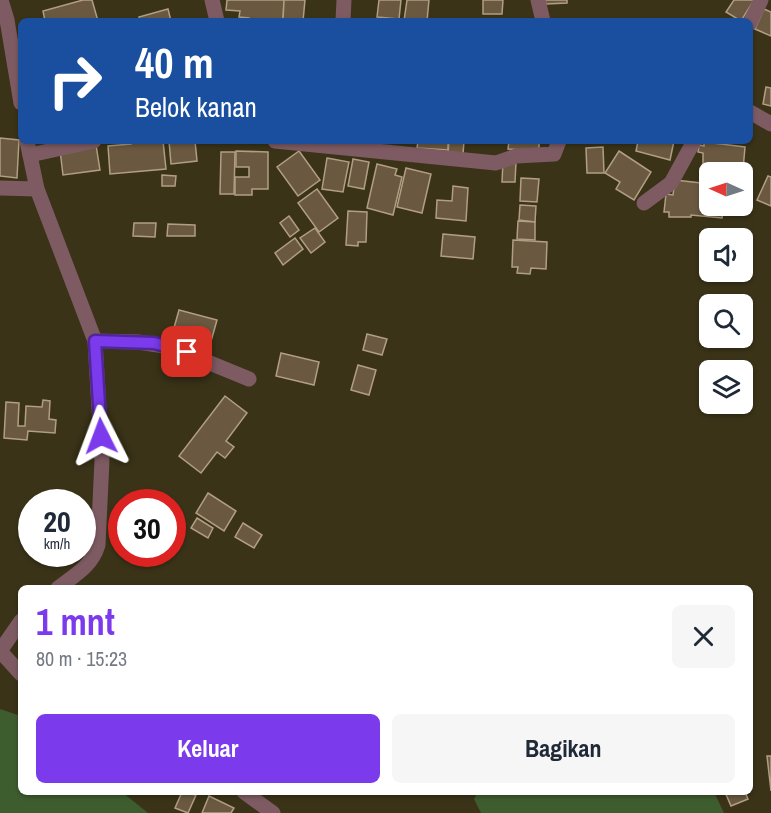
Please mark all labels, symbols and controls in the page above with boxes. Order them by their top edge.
text: 40 m [135,35,214,91]
icon: right [36,42,114,120]
text: Belok kanan [135,89,257,125]
north arrow [699,162,753,216]
map controls [699,162,753,414]
button: sound [699,228,753,282]
button: search [699,294,753,348]
pin [161,326,212,377]
icon: arrive [170,335,203,368]
button: layers [699,360,753,414]
position arrow [69,404,133,468]
speed limit sign: 30 [108,489,186,567]
text: 20 [43,501,71,541]
text: km/h [44,533,70,554]
text: 1 mnt [36,598,115,646]
button: close [672,605,735,668]
text: 80 m · 15:23 [36,645,127,672]
button: Keluar [36,714,380,783]
button: Bagikan [392,714,735,783]

